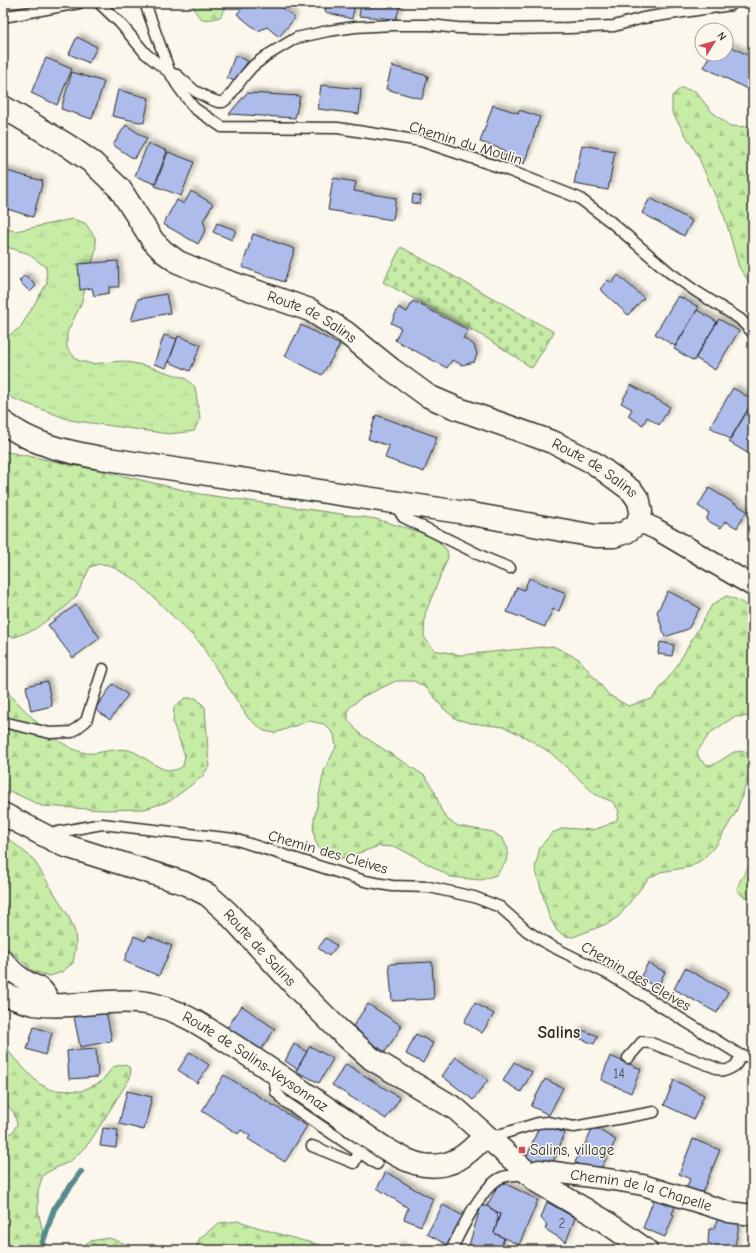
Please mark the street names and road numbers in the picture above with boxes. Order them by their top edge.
street label: Chemin du Moulin [407,117,525,169]
street label: Route de Salins [265,287,360,347]
street label: Route de Salins [549,434,642,500]
street label: Chemin des Cleives [266,826,390,878]
street label: Route de Salins [220,905,300,990]
street label: Chemin des Cleives [578,937,694,1015]
street label: Route de Salins-Veysonnaz [179,1007,332,1116]
street label: Chemin de la Chapelle [569,1165,715,1215]

